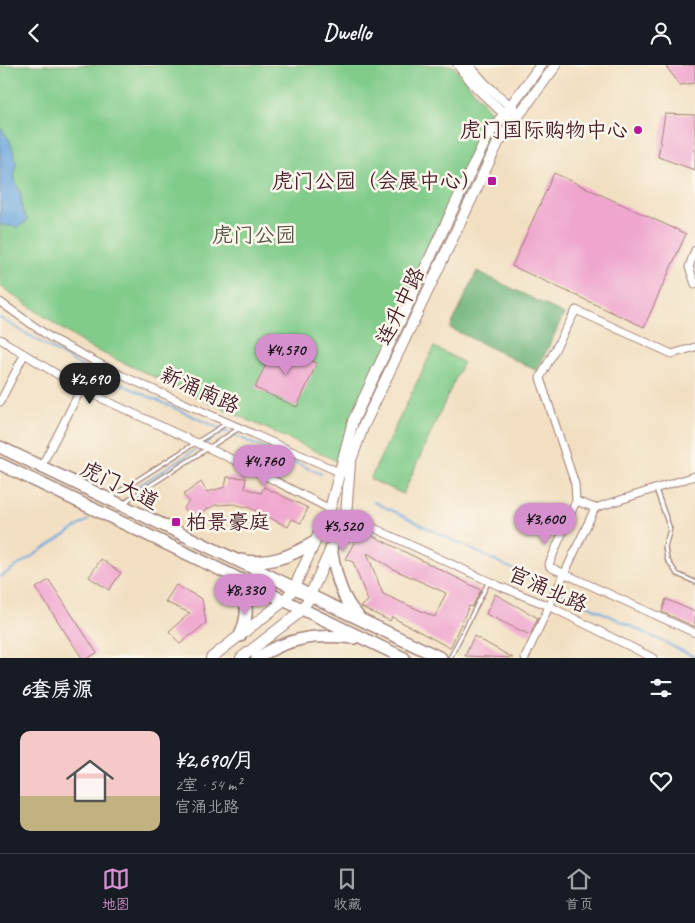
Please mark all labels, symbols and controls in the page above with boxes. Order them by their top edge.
icon: back [20,19,48,47]
text: Dwello [324,19,371,47]
icon: person [647,19,675,47]
place label: 虎门国际购物中心 [460,117,628,143]
marker: 虎门国际购物中心 [632,124,644,136]
place label: 虎门公园（会展中心） [272,168,482,194]
marker: 虎门公园（会展中心） [486,175,498,187]
park label: 虎门公园 [212,222,296,248]
street label: 连升中路 [370,263,430,349]
pin: ¥4,570 [245,333,327,376]
text: ¥4,570 [267,340,305,360]
street label: 新涌南路 [156,361,244,419]
pin: ¥2,690 [49,363,131,405]
text: ¥2,690 [70,369,110,389]
pin: ¥4,760 [223,445,305,487]
text: ¥4,760 [244,451,284,471]
street label: 虎门大道 [77,455,163,515]
pin: ¥3,600 [504,503,586,545]
place label: 柏景豪庭 [186,509,270,535]
pin: ¥5,520 [302,509,384,552]
text: ¥3,600 [525,509,565,529]
marker: 柏景豪庭 [170,516,182,528]
text: ¥5,520 [324,516,362,536]
street label: 官涌北路 [504,560,592,618]
pin: ¥8,330 [204,573,286,616]
text: ¥8,330 [225,580,265,600]
icon: filters [647,674,675,702]
text: 6套房源 [20,676,93,702]
text: ¥2,690/月 [175,747,255,773]
icon: home [60,751,120,811]
icon: heart [647,767,675,795]
text: 2室 · 54 m² [175,775,241,795]
text: 官涌北路 [175,797,239,817]
tab: 地图 [102,865,130,913]
tab: 收藏 [333,865,361,913]
tab: 首页 [565,865,593,913]

